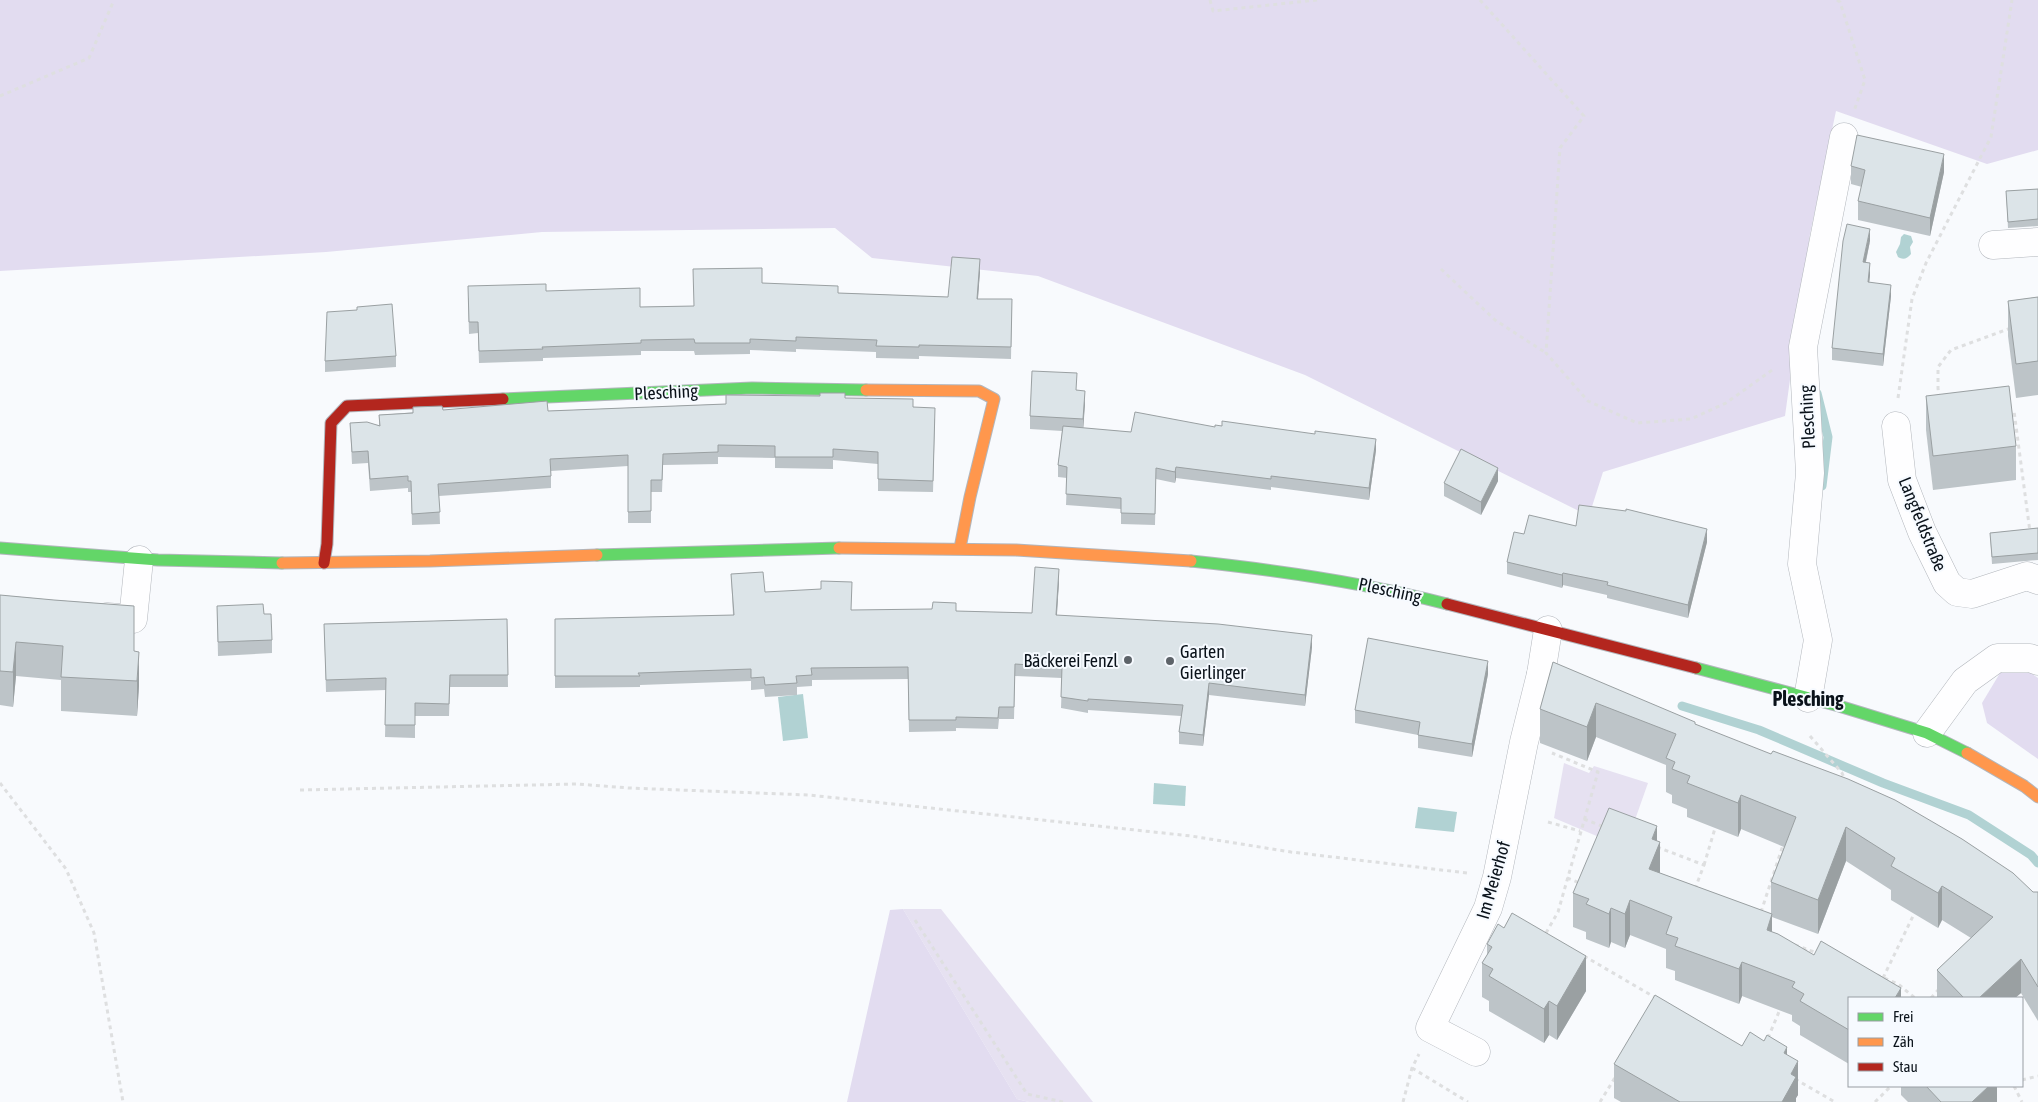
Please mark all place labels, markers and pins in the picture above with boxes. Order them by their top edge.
place label: Garten Gierlinger [1180,641,1246,683]
place label: Bäckerei Fenzl [1024,650,1118,671]
marker: Bäckerei Fenzl [1122,654,1134,666]
marker: Garten Gierlinger [1164,655,1176,667]

